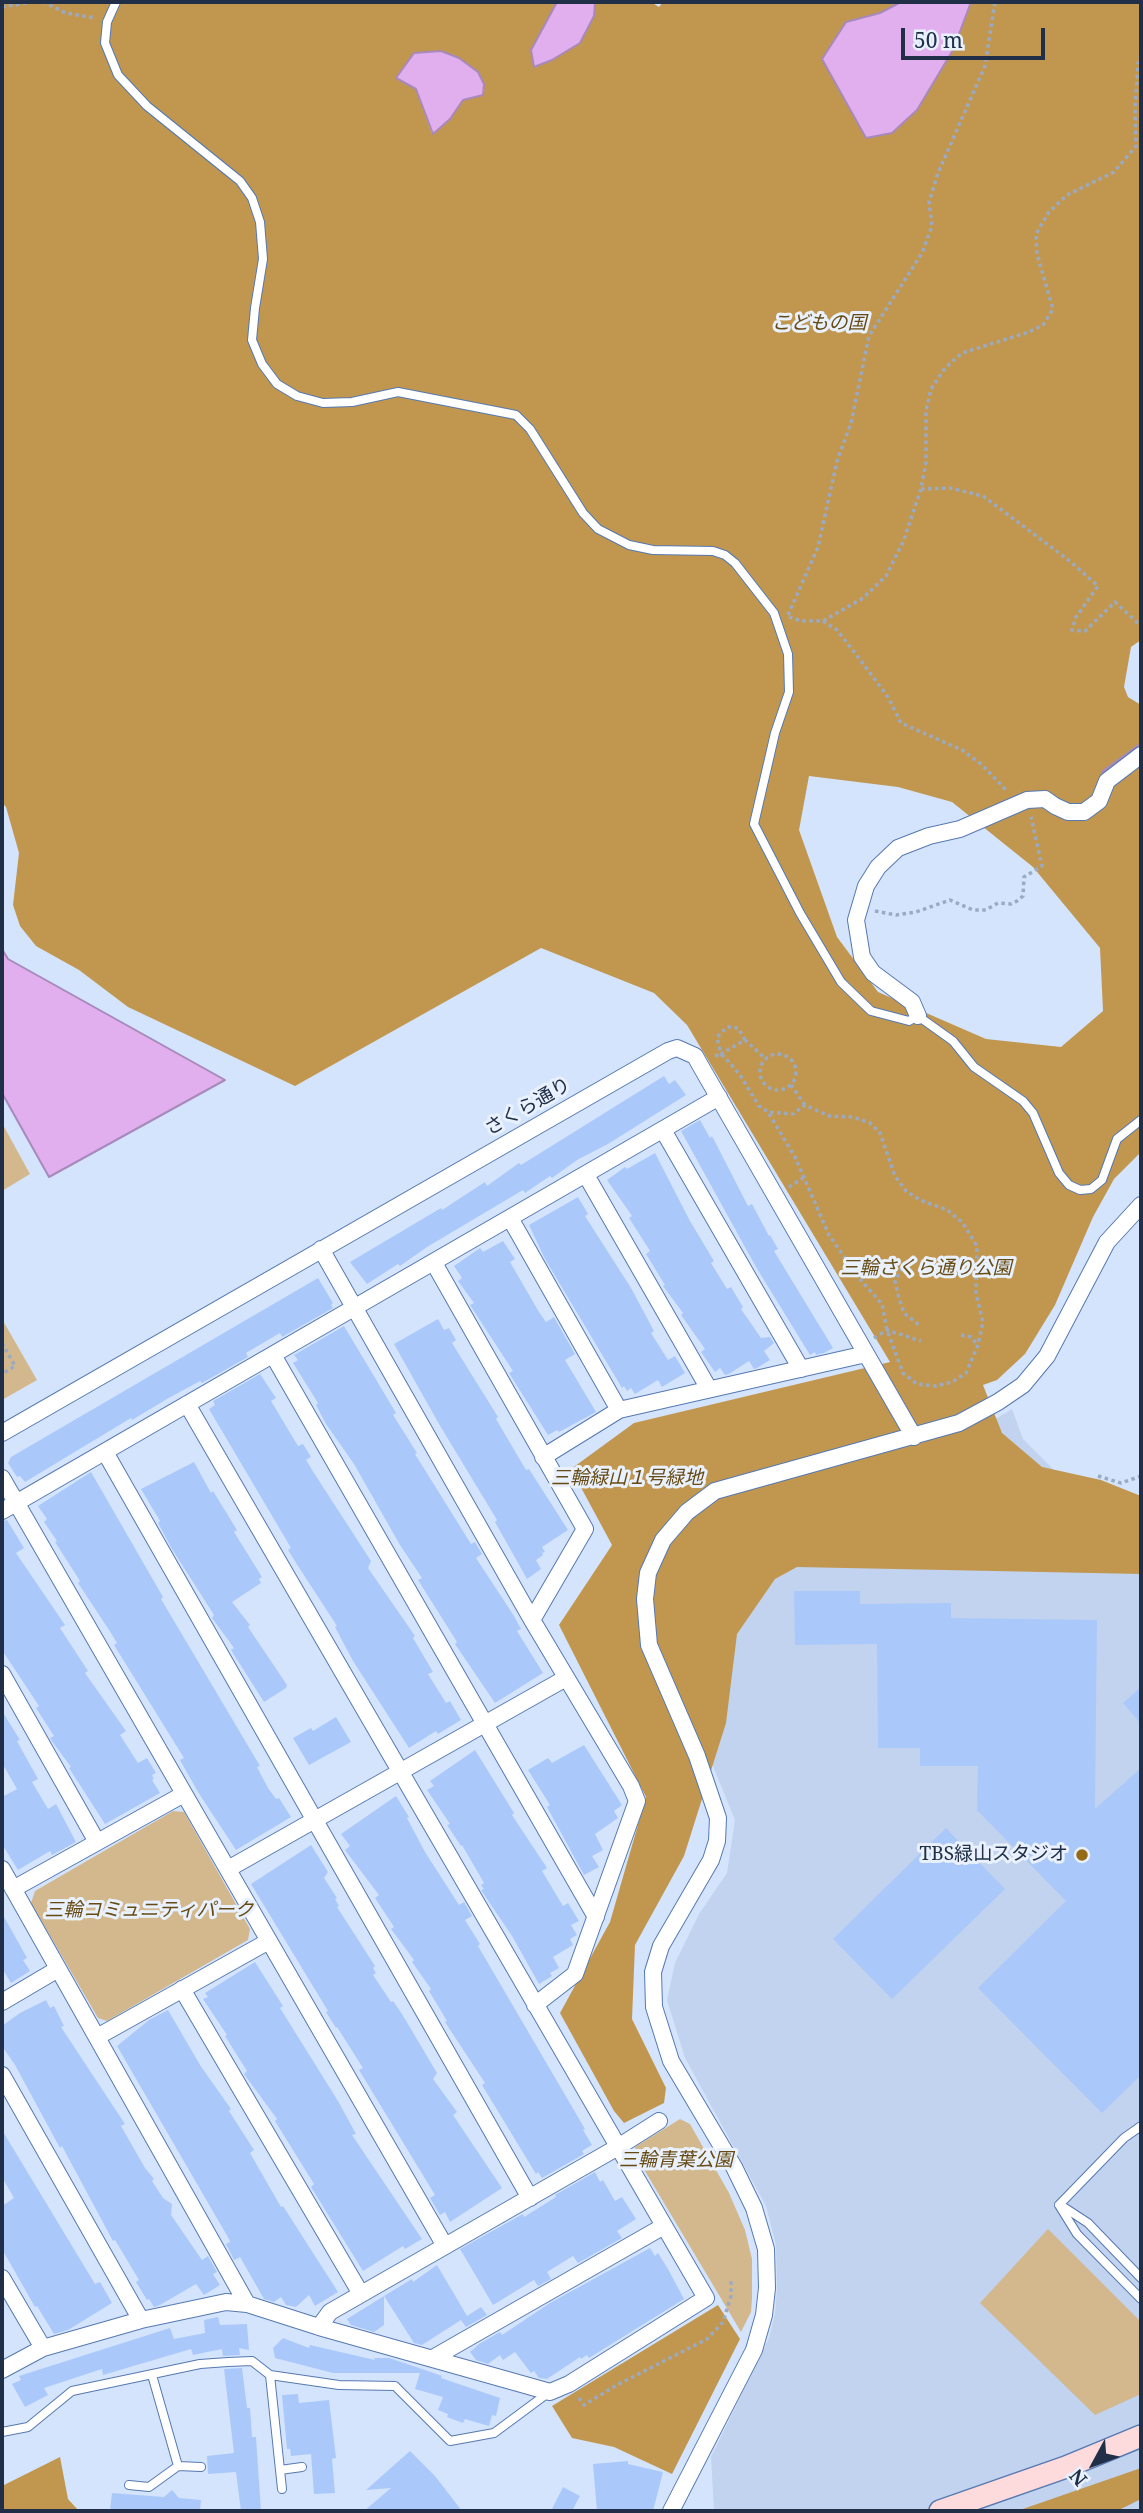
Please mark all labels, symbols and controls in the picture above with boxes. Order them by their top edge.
scale bar [905,14,1048,58]
text: 50 m [914,26,963,54]
park label: こどもの国 [772,313,866,335]
street label: さくら通り [481,1073,575,1141]
park label: 三輪さくら通り公園 [841,1258,1011,1280]
park label: 三輪緑山１号緑地 [551,1468,703,1490]
place label: TBS緑山スタジオ [920,1844,1068,1866]
marker: TBS緑山スタジオ [1074,1847,1090,1863]
park label: 三輪コミュニティパーク [45,1900,253,1922]
park label: 三輪青葉公園 [619,2150,733,2172]
north arrow [1059,2429,1129,2499]
text: N [1063,2464,1093,2492]

